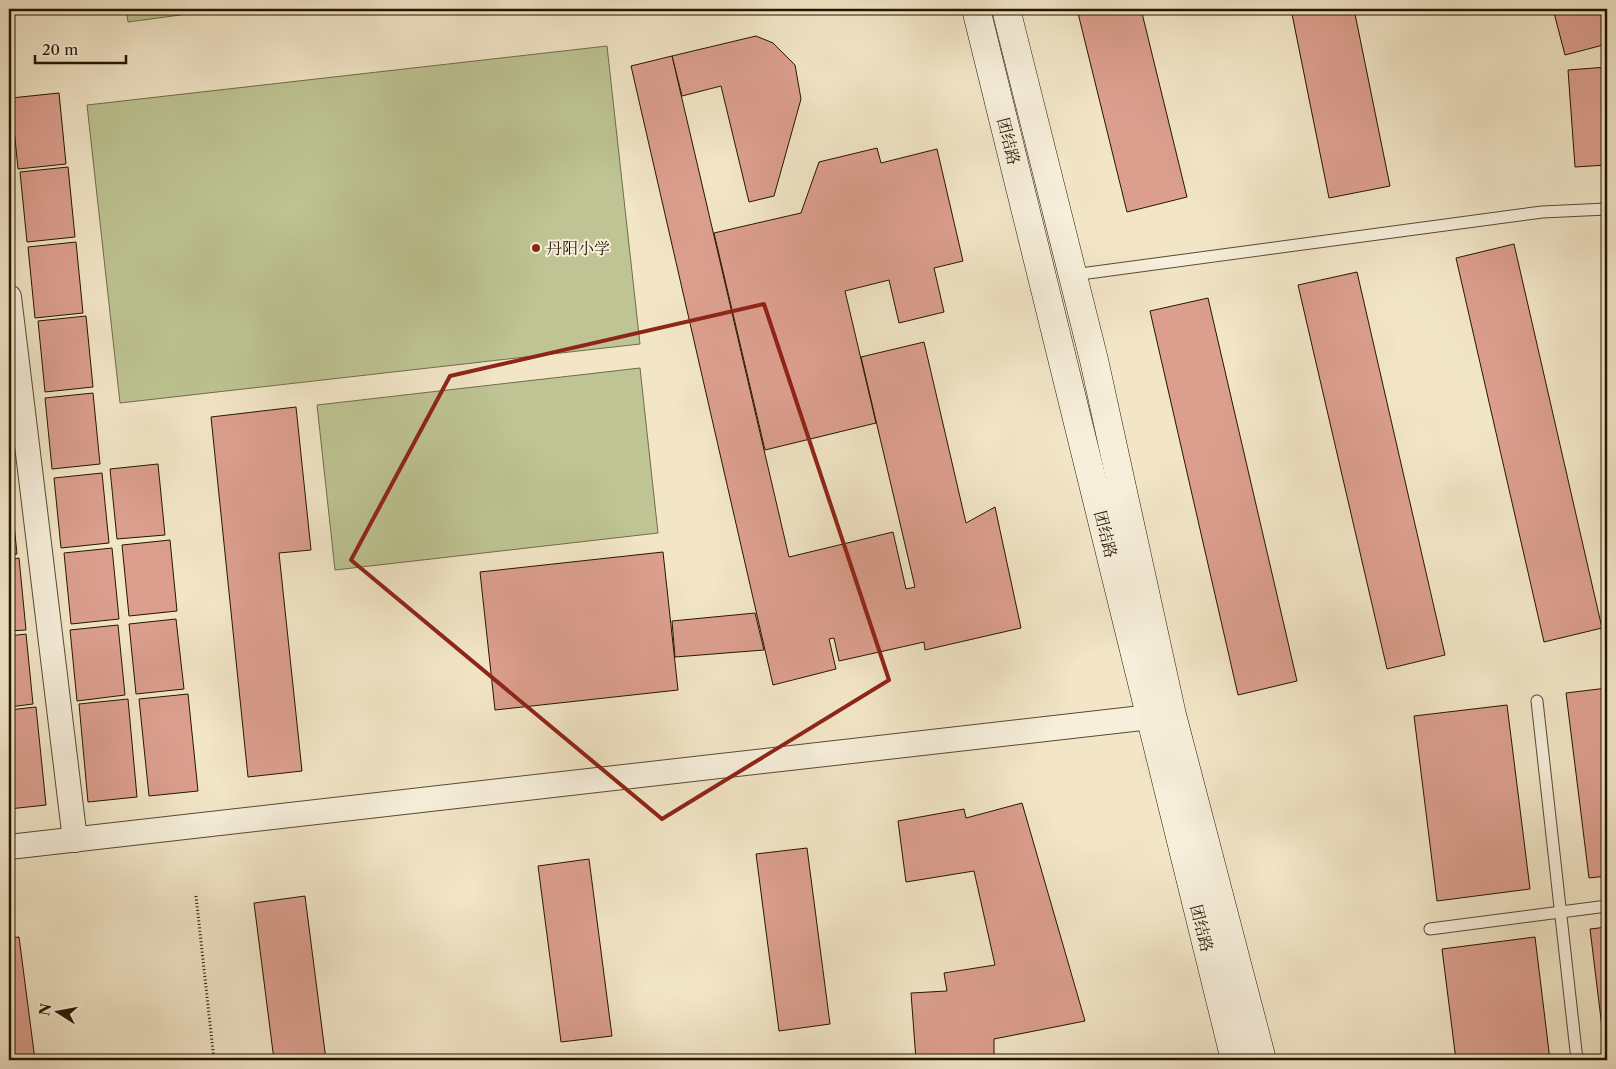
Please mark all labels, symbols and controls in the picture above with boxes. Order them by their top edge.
scale bar [35,32,126,64]
text: 20 m [42,40,78,59]
street label: 团结路 [993,115,1025,167]
place label: 丹阳小学 [546,238,610,258]
marker: 丹阳小学 [530,242,542,254]
street label: 团结路 [1090,508,1122,560]
street label: 团结路 [1186,902,1218,954]
north arrow [32,986,82,1036]
text: N [35,1002,55,1017]

